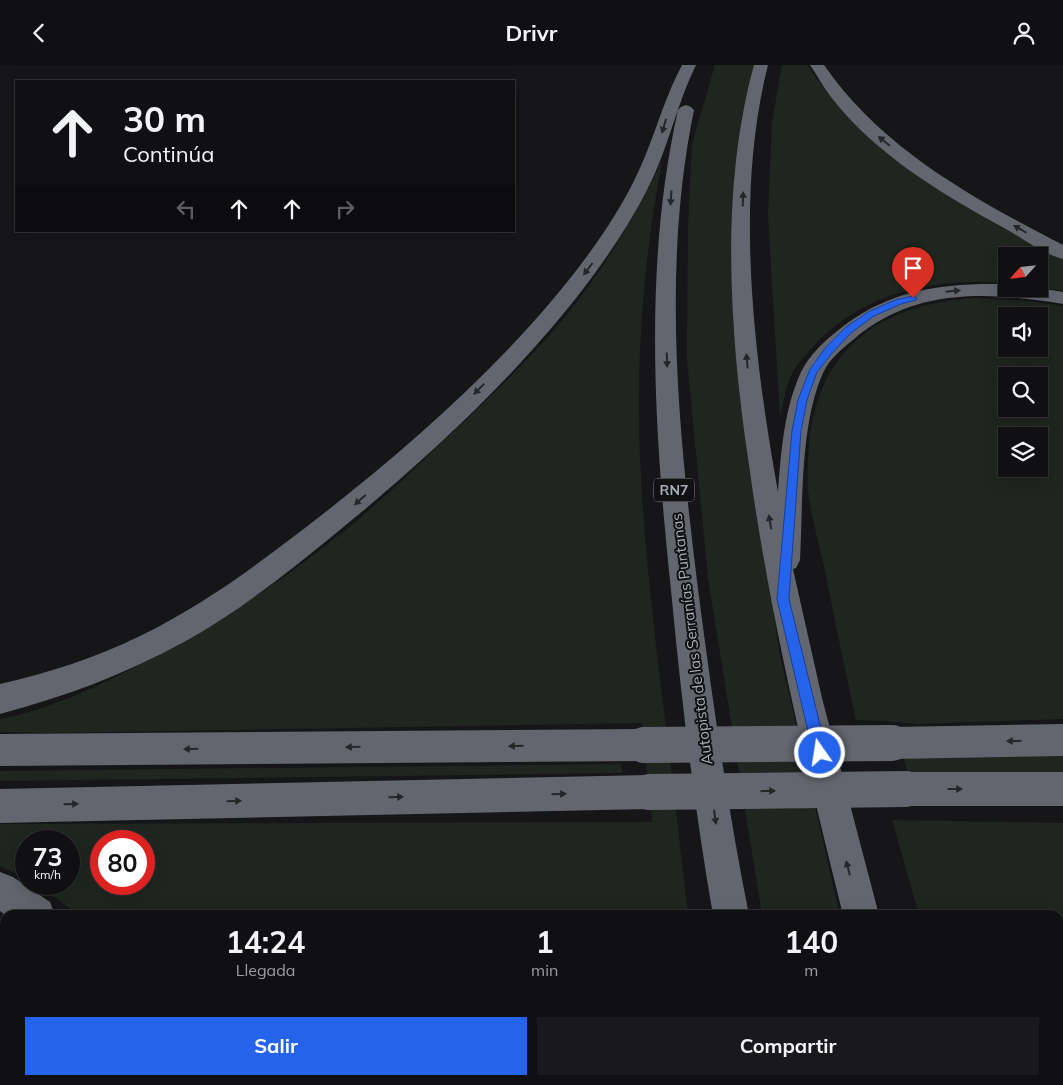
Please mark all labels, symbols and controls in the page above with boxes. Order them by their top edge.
icon: back [25,19,53,47]
text: Drivr [506,19,557,47]
icon: person [1010,19,1038,47]
text: 30 m [123,97,206,141]
icon: ahead [40,100,105,165]
one-way arrow [660,119,668,134]
one-way arrow [878,135,891,146]
text: Continúa [123,140,214,168]
one-way arrow [667,190,675,206]
one-way arrow [739,190,747,206]
icon: left [172,195,200,223]
icon: ahead [225,195,253,223]
icon: ahead [278,195,306,223]
icon: right [331,195,359,223]
one-way arrow [1014,225,1027,234]
pin [892,247,934,298]
north arrow [998,247,1048,297]
map controls [998,247,1048,477]
icon: arrive [899,254,927,282]
one-way arrow [583,262,593,276]
one-way arrow [945,287,961,295]
button: sound [998,307,1048,357]
one-way arrow [663,352,671,368]
one-way arrow [743,353,751,369]
button: search [998,367,1048,417]
one-way arrow [474,383,486,395]
button: layers [998,427,1048,477]
road number: RN7 [654,479,694,501]
one-way arrow [354,494,366,505]
street label: Autopista de las Serranías Puntanas [667,512,716,766]
one-way arrow [765,513,773,529]
position arrow [793,726,845,778]
one-way arrow [1006,737,1022,745]
one-way arrow [508,742,524,750]
one-way arrow [345,743,361,751]
one-way arrow [183,745,199,753]
one-way arrow [947,785,963,793]
one-way arrow [760,787,776,795]
one-way arrow [551,790,567,798]
one-way arrow [388,793,404,801]
one-way arrow [226,797,242,805]
one-way arrow [64,800,80,808]
one-way arrow [711,810,719,826]
speed limit sign: 80 [90,830,155,895]
text: 73 [32,841,63,872]
one-way arrow [844,860,852,875]
text: km/h [34,867,61,882]
text: 14:24 [226,923,305,961]
text: 1 [536,923,554,961]
text: 140 [784,923,838,961]
text: Llegada [236,960,295,980]
text: min [531,960,558,980]
text: m [804,960,818,980]
button: Salir [25,1017,527,1075]
button: Compartir [537,1017,1039,1075]

